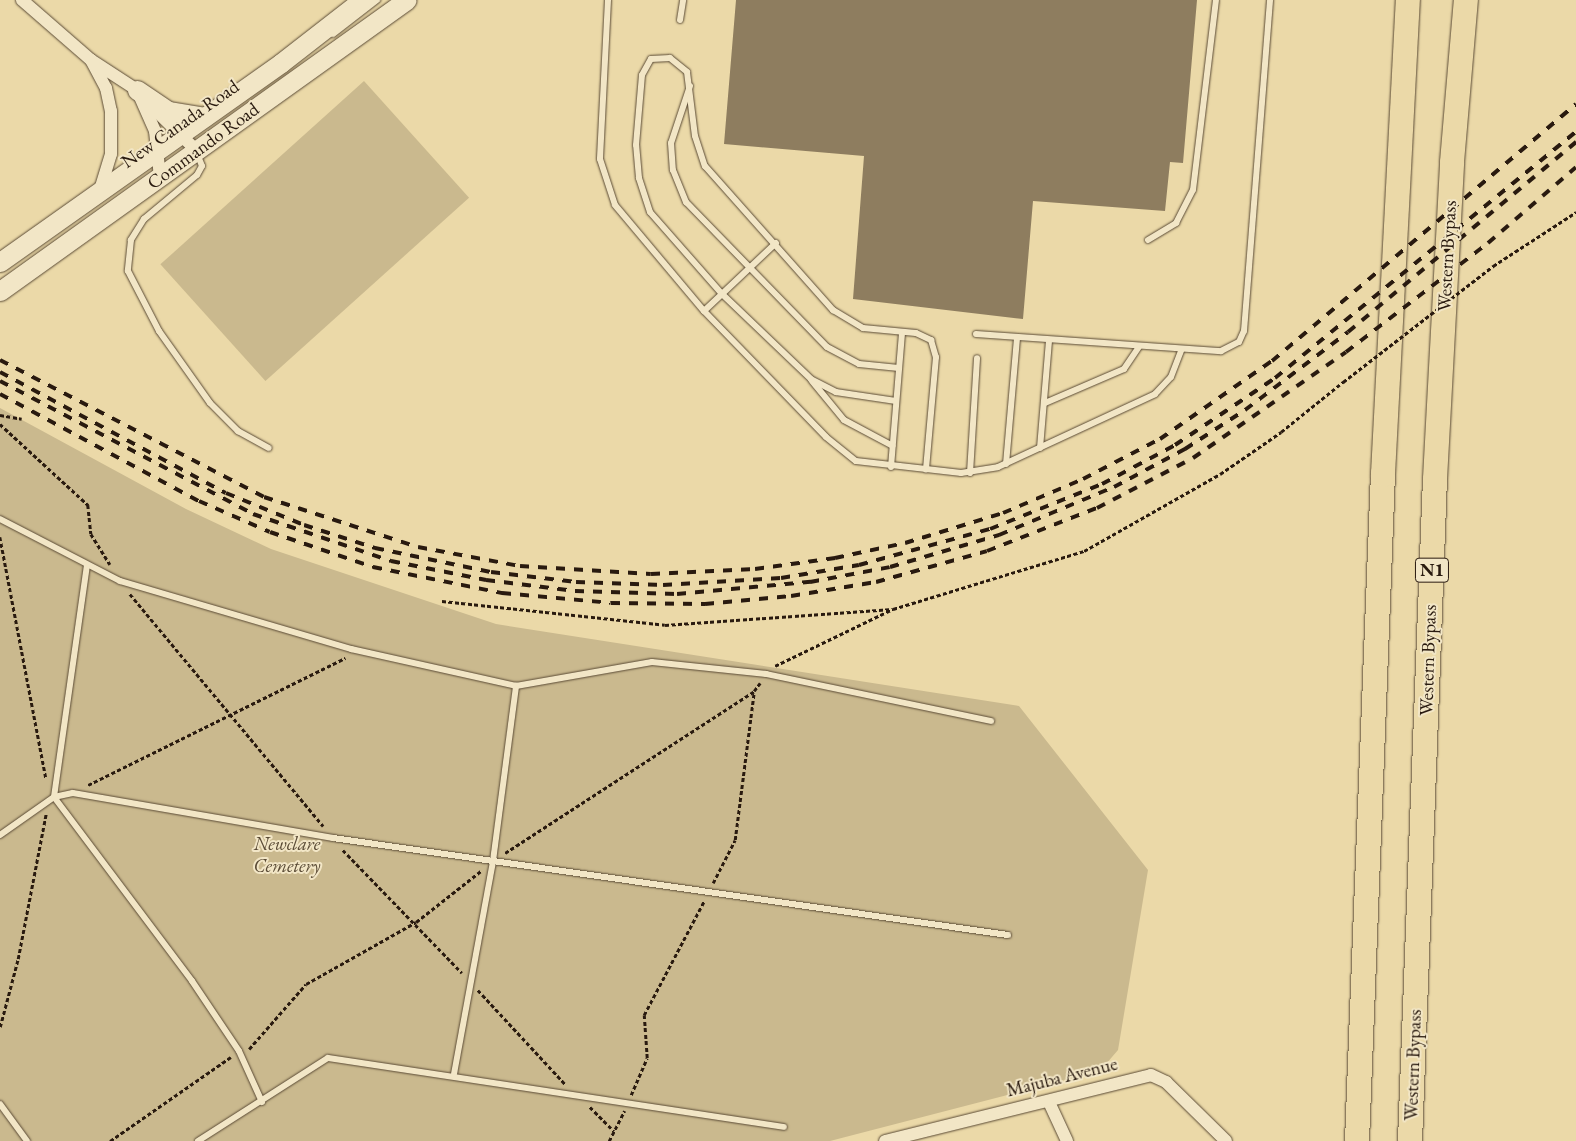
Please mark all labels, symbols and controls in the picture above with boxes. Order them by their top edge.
street label: New Canada Road [117,75,243,173]
street label: Commando Road [143,98,263,194]
street label: Western Bypass [1433,200,1461,312]
road number: N1 [1414,554,1450,586]
street label: Western Bypass [1415,604,1441,716]
park label: Newclare Cemetery [254,833,320,877]
street label: Western Bypass [1400,1009,1426,1121]
street label: Majuba Avenue [1004,1052,1120,1102]

